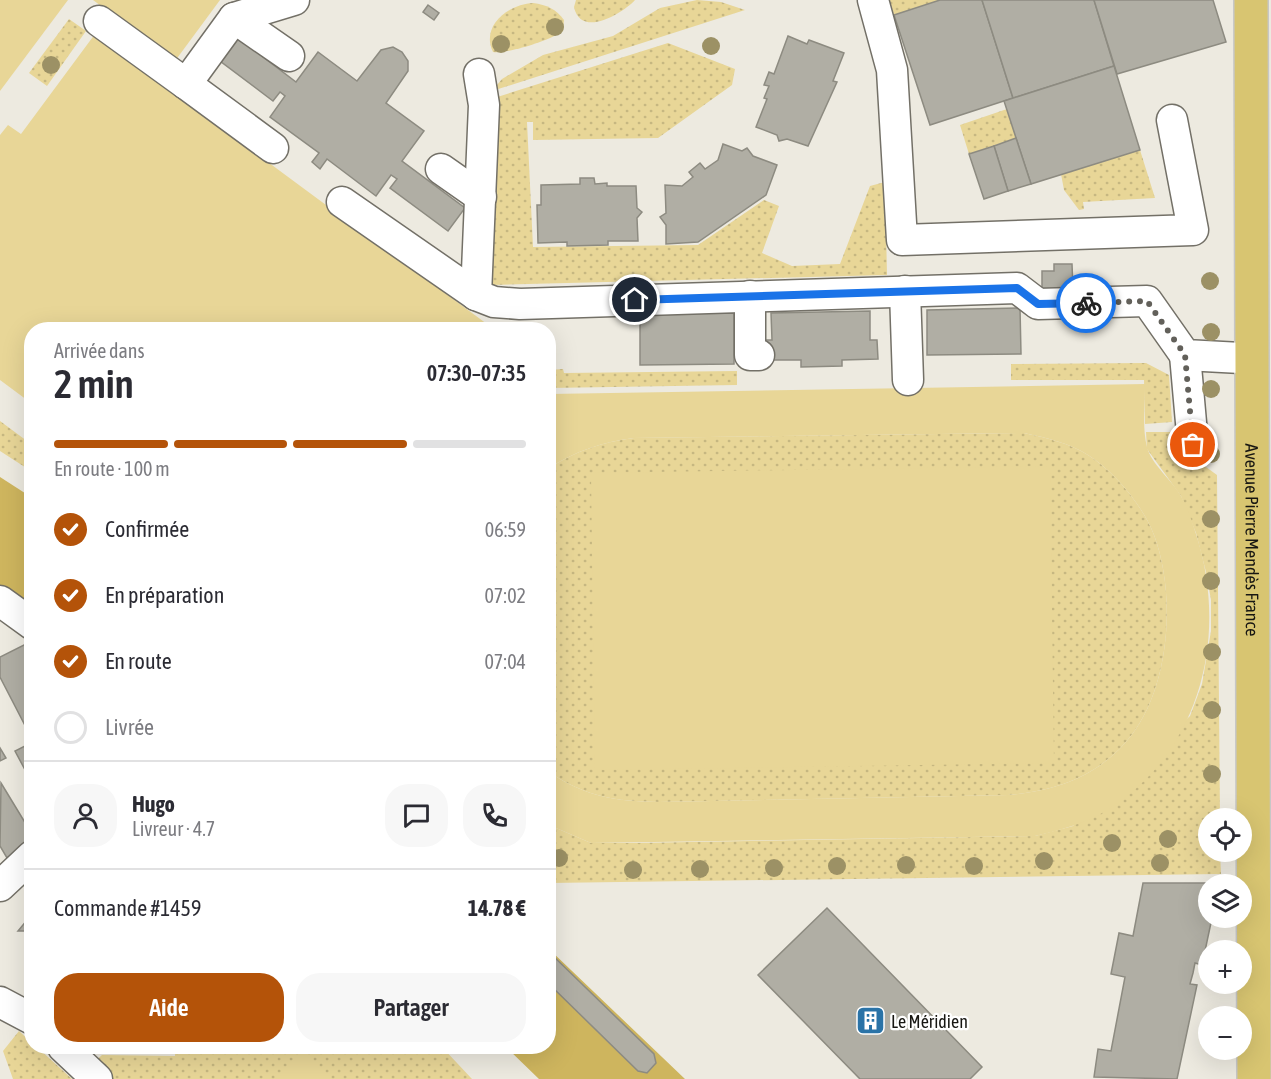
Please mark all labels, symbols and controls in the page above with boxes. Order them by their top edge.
courier [1056,273,1116,333]
pin [609,274,660,325]
icon: home [618,283,651,316]
icon: bike [1070,287,1103,320]
text: Arrivée dans [54,339,145,362]
text: 07:30–07:35 [427,360,526,386]
text: 2 min [54,362,134,406]
pin [1167,419,1218,470]
icon: bag [1176,428,1209,461]
street label: Avenue Pierre Mendès France [1242,444,1263,636]
text: En route · 100 m [54,457,170,480]
icon: check [54,513,87,546]
text: Confirmée [105,516,189,542]
text: 06:59 [485,518,526,541]
icon: check [54,579,87,612]
text: En préparation [105,582,224,608]
text: 07:02 [484,584,526,607]
icon: check [54,645,87,678]
text: En route [105,648,172,674]
text: 07:04 [484,650,526,673]
text: Livrée [105,714,154,740]
button: person [54,784,117,847]
button: chat [385,784,448,847]
button: phone [463,784,526,847]
text: Hugo [132,791,175,817]
map controls [1198,808,1252,1060]
button: locate [1198,808,1252,862]
text: Livreur · 4.7 [132,817,215,840]
button: layers [1198,874,1252,928]
text: Commande #1459 [54,895,201,921]
text: 14.78 € [468,895,526,921]
button: + [1198,940,1252,994]
button: Aide [54,973,284,1042]
button: Partager [296,973,526,1042]
building icon: Le Méridien [854,1005,886,1037]
button: − [1198,1006,1252,1060]
place label: Le Méridien [891,1011,968,1032]

